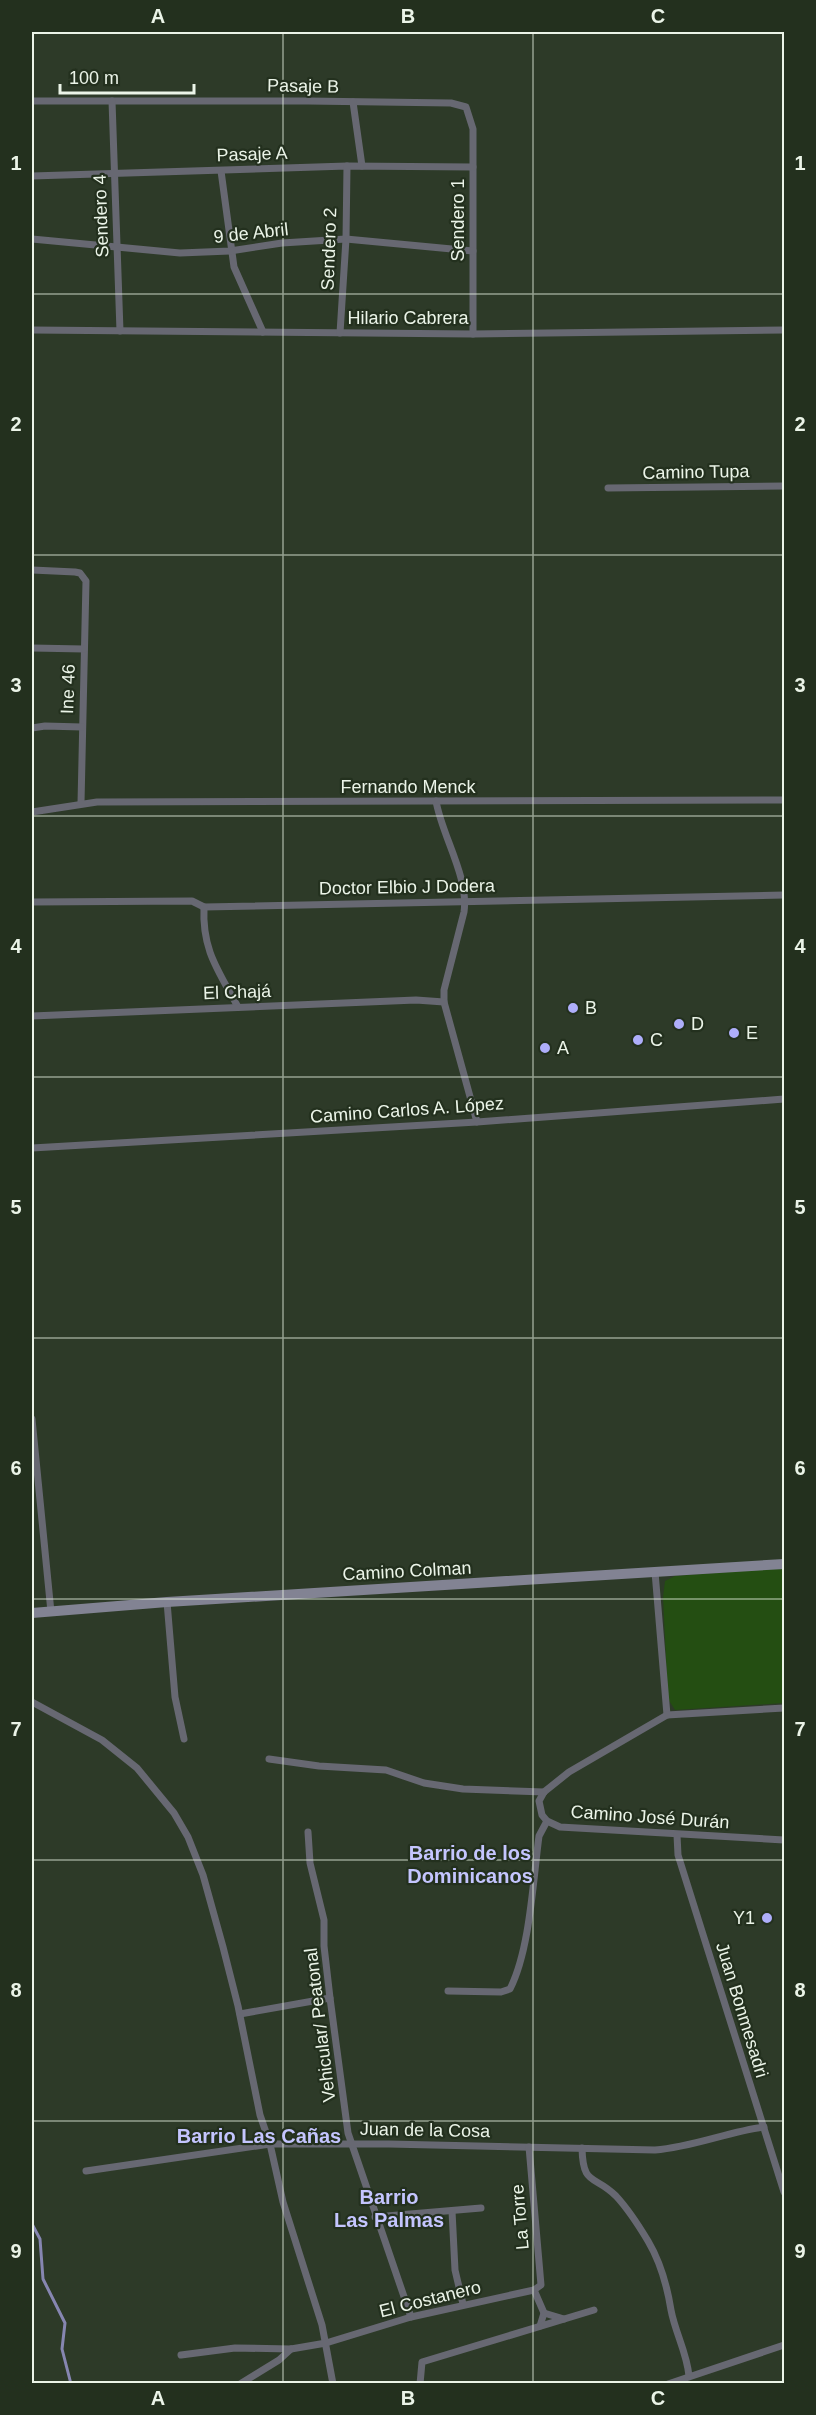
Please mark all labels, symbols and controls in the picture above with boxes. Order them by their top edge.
text: A [151,5,165,27]
text: B [401,5,415,27]
text: C [651,5,665,27]
scale bar [60,57,194,95]
text: 100 m [69,68,119,88]
street label: Pasaje B [267,75,339,97]
street label: Pasaje A [216,143,288,165]
text: 1 [10,152,22,174]
text: 1 [794,152,806,174]
street label: Sendero 4 [90,174,112,258]
street label: Sendero 1 [448,178,468,262]
street label: Sendero 2 [318,207,340,291]
street label: 9 de Abril [213,219,289,247]
street label: Hilario Cabrera [347,308,470,328]
text: 2 [10,413,22,435]
text: 2 [794,413,806,435]
street label: Camino Tupa [642,461,751,483]
street label: Ine 46 [57,664,79,714]
text: 3 [10,674,22,696]
text: 3 [794,674,806,696]
street label: Fernando Menck [340,777,477,797]
street label: Doctor Elbio J Dodera [319,875,496,899]
text: 4 [10,935,22,957]
text: 4 [794,935,806,957]
street label: El Chajá [203,981,272,1003]
place label: B [585,998,597,1018]
marker: B [566,1001,580,1015]
place label: D [691,1014,704,1034]
marker: D [672,1017,686,1031]
place label: E [746,1023,758,1043]
marker: E [727,1026,741,1040]
place label: C [650,1030,663,1050]
marker: C [631,1033,645,1047]
place label: A [557,1038,569,1058]
marker: A [538,1041,552,1055]
street label: Camino Carlos A. López [309,1093,505,1127]
text: 5 [10,1196,22,1218]
text: 5 [794,1196,806,1218]
text: 6 [10,1457,22,1479]
text: 6 [794,1457,806,1479]
street label: Camino Colman [342,1558,472,1584]
text: 7 [10,1718,22,1740]
text: 7 [794,1718,806,1740]
street label: Camino José Durán [570,1801,730,1833]
district label: Barrio de los Dominicanos [407,1842,533,1887]
place label: Y1 [733,1908,755,1928]
marker: Y1 [760,1911,774,1925]
street label: Juan Bonmesadri [712,1940,772,2080]
street label: Vehicular/ Peatonal [301,1947,339,2103]
text: 8 [10,1979,22,2001]
text: 8 [794,1979,806,2001]
street label: Juan de la Cosa [360,2119,491,2141]
district label: Barrio Las Cañas [177,2125,341,2147]
street label: La Torre [507,2183,533,2251]
district label: Barrio Las Palmas [334,2186,444,2231]
text: 9 [10,2240,22,2262]
text: 9 [794,2240,806,2262]
street label: El Costanero [377,2277,483,2321]
text: A [151,2387,165,2409]
text: B [401,2387,415,2409]
text: C [651,2387,665,2409]

